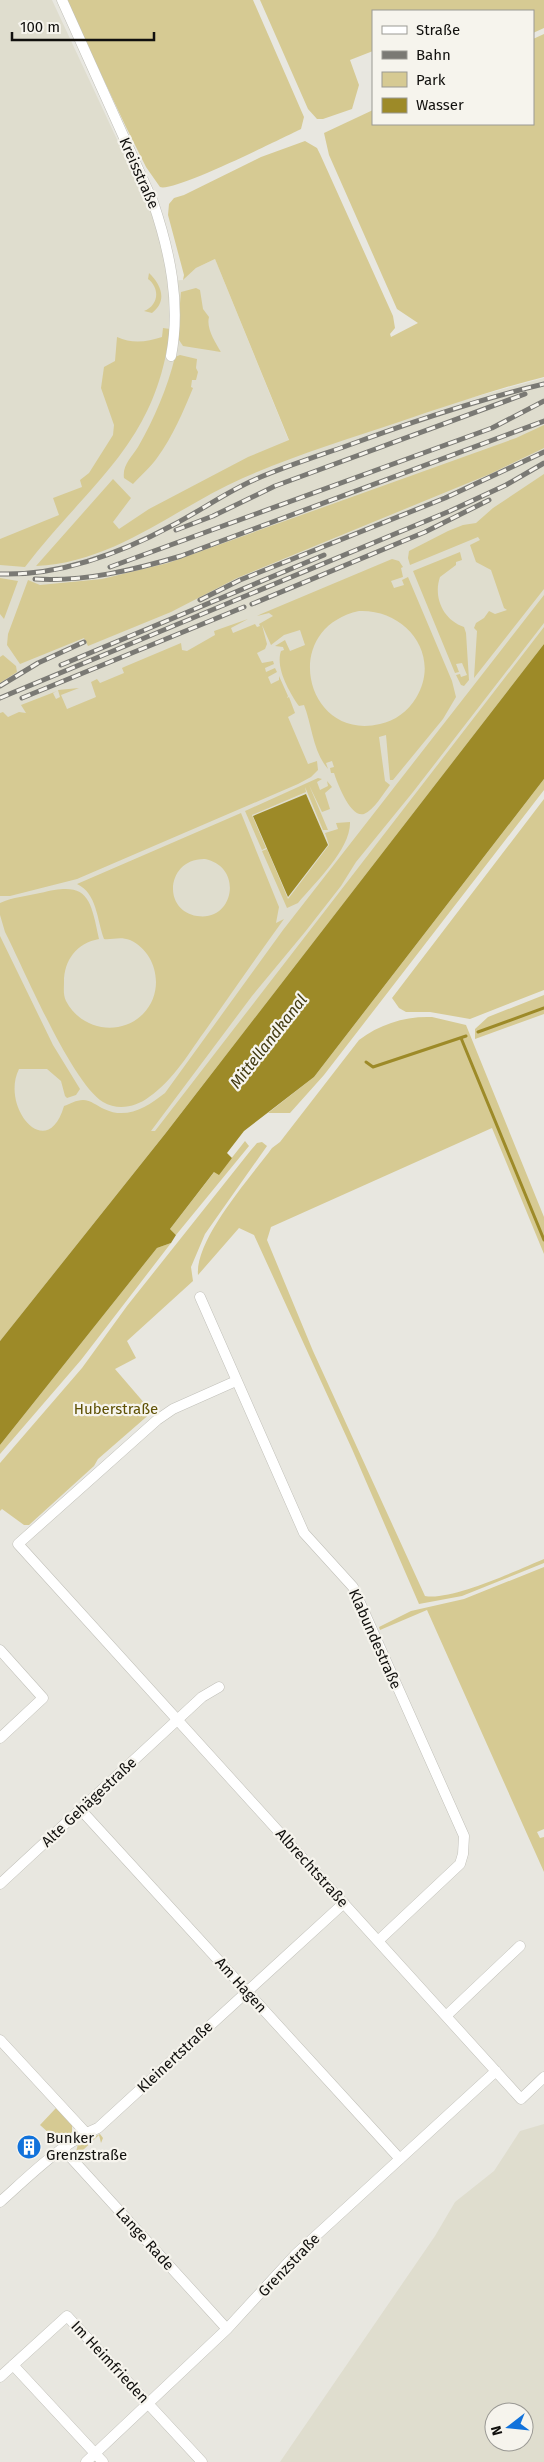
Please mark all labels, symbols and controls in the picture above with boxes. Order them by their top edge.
scale bar [12,10,155,42]
legend [372,10,534,125]
text: 100 m [20,18,60,36]
text: Straße [416,21,460,39]
text: Bahn [416,46,451,64]
text: Park [416,71,446,89]
text: Wasser [416,96,464,114]
street label: Kreisstraße [115,134,163,212]
water label: Mittellandkanal [226,991,311,1092]
park label: Huberstraße [74,1400,158,1418]
street label: Klabundestraße [345,1586,405,1692]
street label: Alte Gehägestraße [38,1753,140,1851]
street label: Albrechtstraße [272,1825,352,1911]
street label: Am Hagen [212,1954,270,2016]
street label: Kleinertstraße [134,2017,216,2097]
place label: Bunker Grenzstraße [46,2129,127,2164]
building icon: Bunker Grenzstraße [16,2134,42,2160]
street label: Lange Rade [112,2204,178,2274]
street label: Grenzstraße [254,2230,324,2300]
street label: Im Heimfrieden [67,2317,153,2407]
north arrow [484,2402,534,2452]
text: N [488,2424,506,2437]

